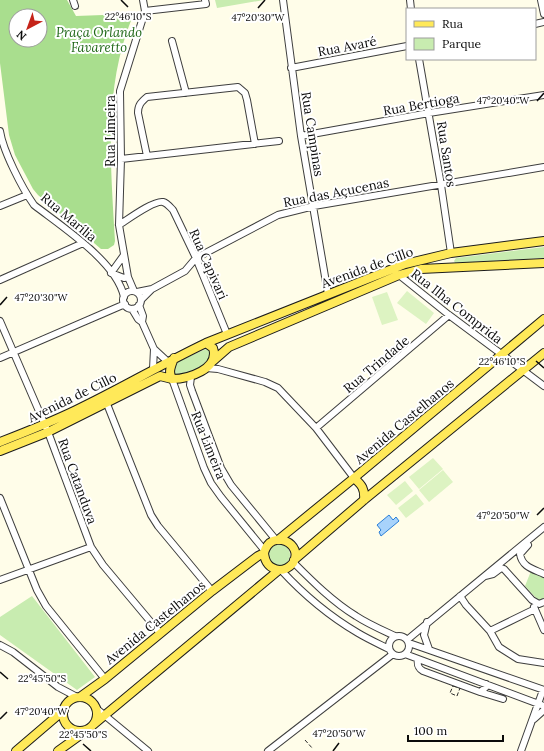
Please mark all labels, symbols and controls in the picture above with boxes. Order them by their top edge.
north arrow [8,8,48,48]
legend [406,8,536,60]
text: 22°46'10"S [105,10,152,23]
text: 47°20'30"W [232,11,286,24]
text: Rua [442,16,463,31]
park label: Praça Orlando Favaretto [56,24,142,56]
text: N [13,27,29,44]
street label: Rua Avaré [316,32,378,61]
text: Parque [442,36,482,51]
street label: Rua Bertioga [382,89,461,120]
street label: Rua Campinas [297,91,328,178]
text: 47°20'40"W [477,94,530,107]
street label: Rua Limeira [102,95,119,167]
street label: Rua Santos [433,120,460,188]
street label: Rua das Açucenas [282,174,390,211]
street label: Rua Marília [37,189,100,246]
street label: Rua Capivari [185,226,232,303]
street label: Avenida de Cillo [318,243,416,292]
street label: Rua Ilha Comprida [407,265,506,348]
text: 47°20'30"W [15,291,69,304]
street label: Rua Trindade [340,332,413,397]
text: 22°46'10"S [479,355,526,368]
street label: Avenida de Cillo [24,368,120,427]
street label: Avenida Castelhanos [350,375,457,468]
street label: Rua Limeira [187,409,230,482]
street label: Rua Catanduva [54,436,101,527]
text: 47°20'50"W [477,509,530,522]
street label: Avenida Castelhanos [101,577,209,669]
text: 22°45'50"S [18,672,66,685]
text: 47°20'40"W [15,705,68,718]
scale bar [408,717,503,743]
text: 100 m [414,723,447,738]
text: 47°20'50"W [313,727,366,740]
text: 22°45'50"S [59,728,107,741]

